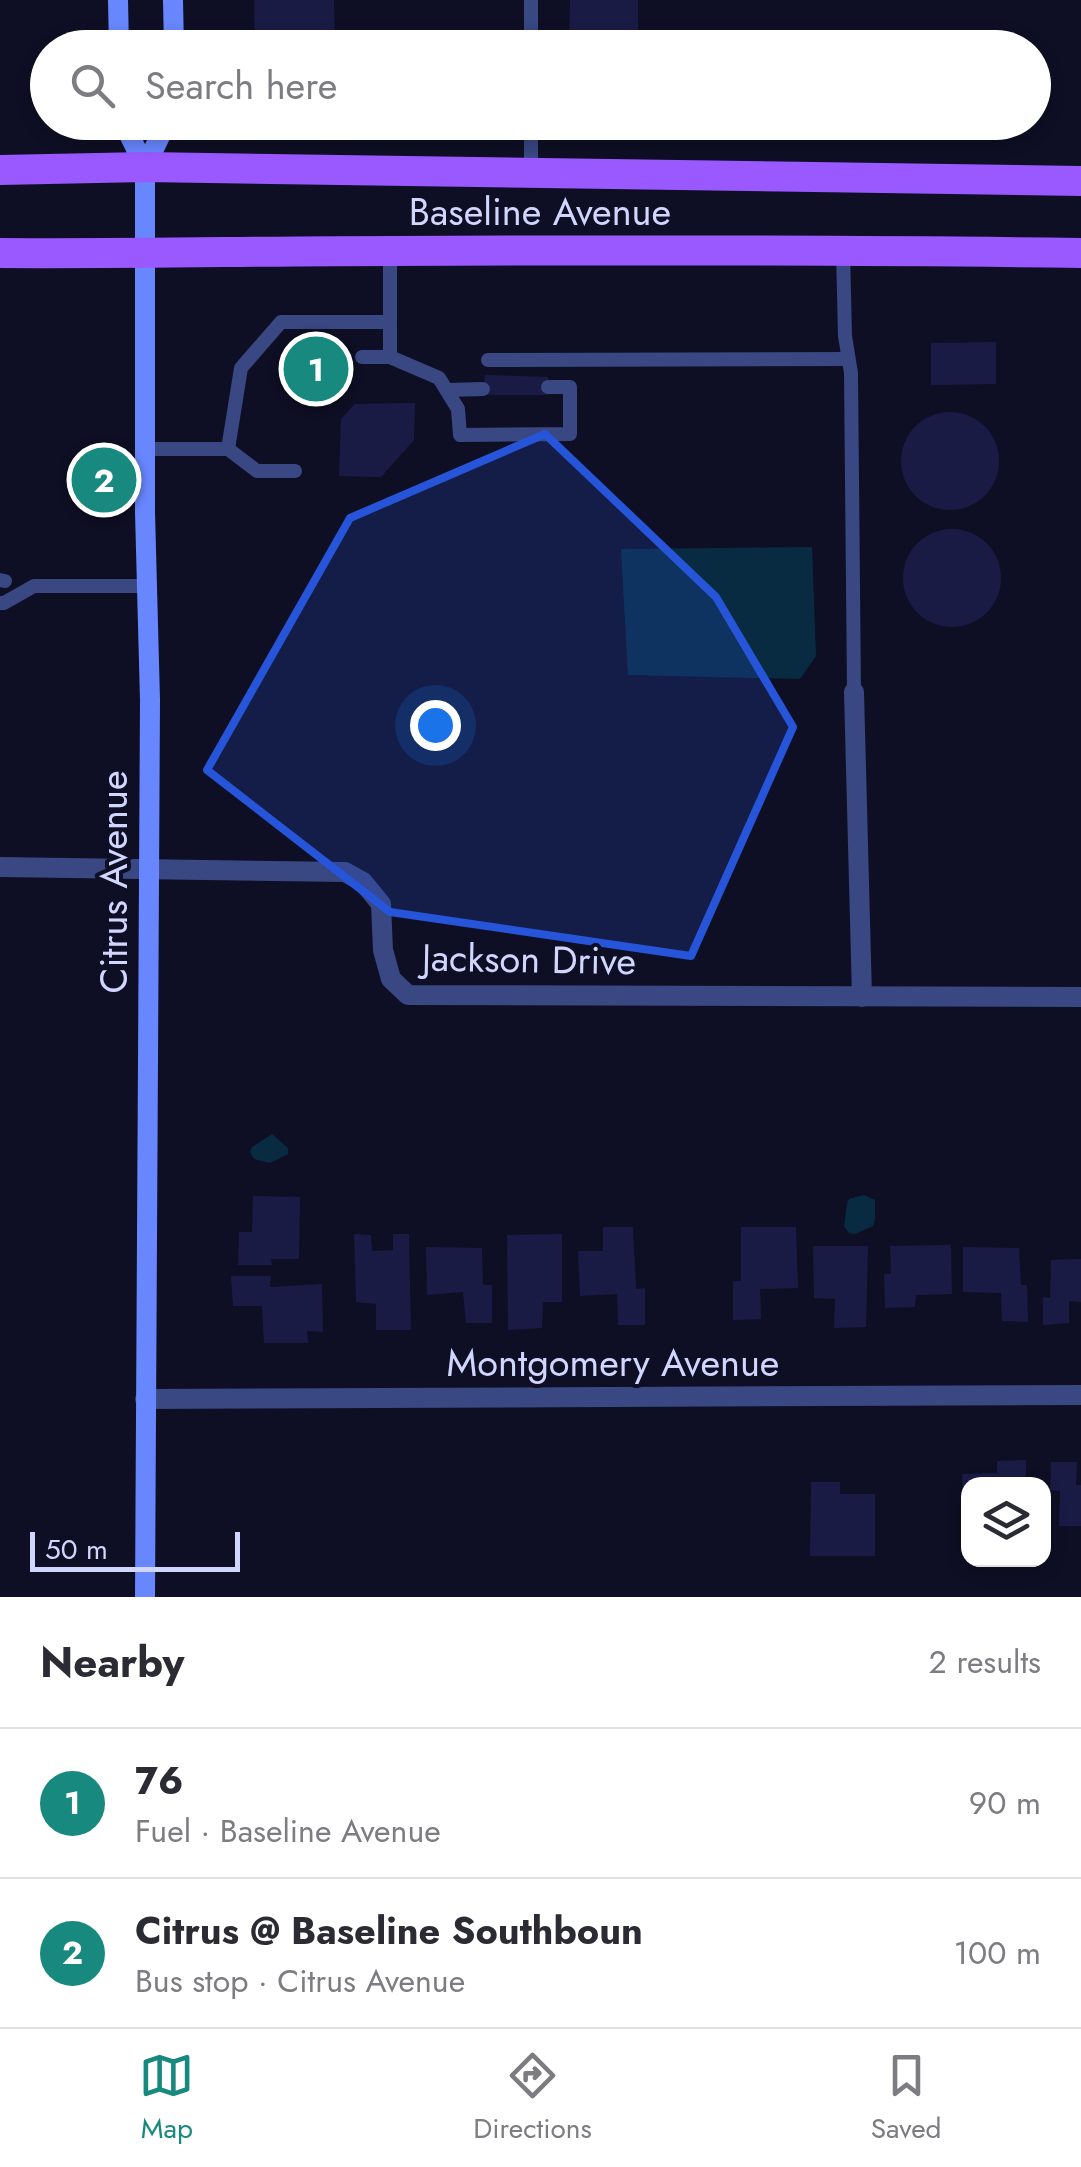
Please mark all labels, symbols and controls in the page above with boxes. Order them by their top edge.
search box [30,30,1051,140]
icon: search [65,58,120,113]
text: Search here [145,58,337,113]
street label: Baseline Avenue [409,184,671,239]
pin: 1 [284,332,348,406]
pin: 2 [72,442,136,518]
your location [410,700,461,751]
street label: Citrus Avenue [86,770,141,994]
street label: Jackson Drive [416,930,637,988]
street label: Montgomery Avenue [447,1335,779,1390]
map controls [961,1477,1051,1567]
button: layers [961,1477,1051,1567]
scale bar [30,1527,240,1572]
text: 50 m [45,1529,108,1570]
text: Nearby [40,1632,184,1693]
text: 2 results [929,1639,1041,1685]
text: 76 [135,1753,183,1808]
text: 1 [64,1780,81,1826]
text: 90 m [969,1780,1041,1826]
text: Fuel · Baseline Avenue [135,1808,441,1854]
text: Citrus @ Baseline Southboun [135,1903,643,1958]
text: 2 [62,1930,83,1976]
text: 100 m [954,1930,1041,1976]
text: Bus stop · Citrus Avenue [135,1958,465,2004]
tab: Map [139,2048,194,2149]
tab: Directions [473,2048,592,2149]
tab: Saved [871,2048,942,2149]

